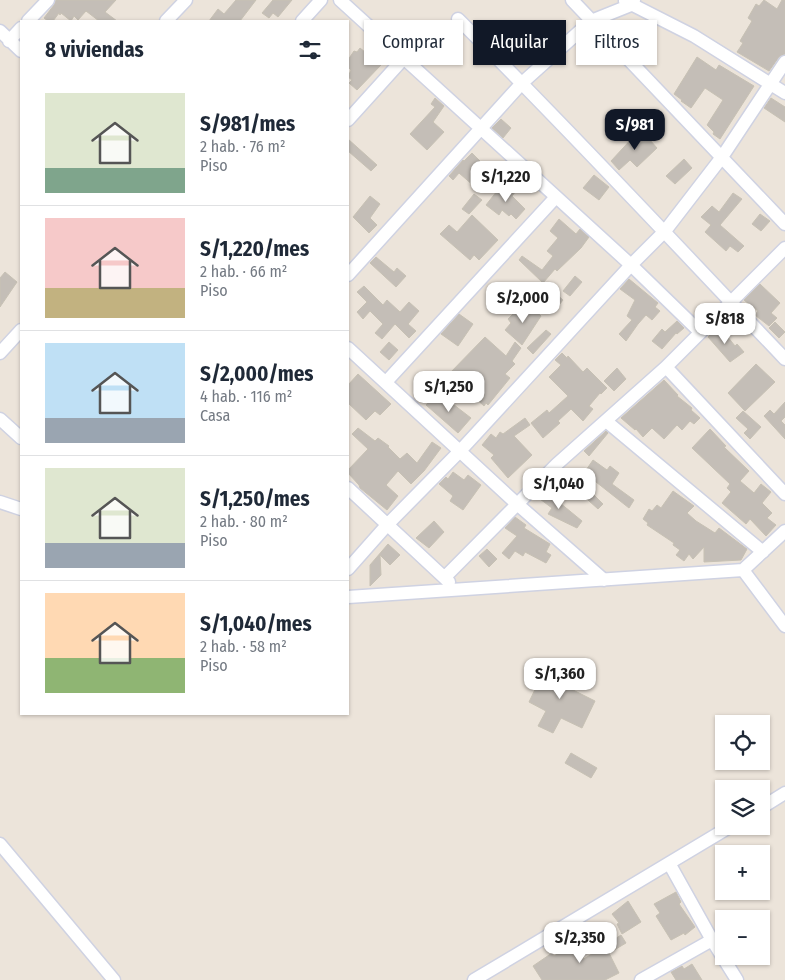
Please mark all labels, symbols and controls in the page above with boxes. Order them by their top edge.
chip: Comprar [364,20,463,65]
chip: Alquilar [473,20,566,65]
chip: Filtros [576,20,657,65]
icon: filters [296,36,324,64]
text: 8 viviendas [45,37,144,63]
pin: S/981 [600,108,670,151]
text: S/981/mes [200,111,295,137]
icon: home [85,113,145,173]
text: S/981 [616,115,654,134]
text: 2 hab. · 76 m² [200,137,286,156]
text: Piso [200,156,228,175]
pin: S/1,220 [460,160,552,203]
text: S/1,220 [482,167,530,186]
text: S/1,220/mes [200,236,309,262]
icon: home [85,238,145,298]
text: 2 hab. · 66 m² [200,262,287,281]
text: Piso [200,281,228,300]
pin: S/2,000 [477,282,569,324]
text: S/2,000 [497,288,549,307]
pin: S/818 [690,302,760,345]
text: S/818 [706,309,744,328]
text: S/2,000/mes [200,361,314,387]
icon: home [85,363,145,423]
pin: S/1,250 [403,370,495,413]
text: S/1,250 [424,377,474,396]
text: 4 hab. · 116 m² [200,387,292,406]
text: Casa [200,406,230,425]
pin: S/1,040 [513,468,605,510]
text: S/1,040 [534,474,584,493]
text: S/1,250/mes [200,486,310,512]
icon: home [85,488,145,548]
text: 2 hab. · 80 m² [200,512,288,531]
text: Piso [200,531,228,550]
text: S/1,040/mes [200,611,312,637]
icon: home [85,613,145,673]
text: 2 hab. · 58 m² [200,637,287,656]
text: Piso [200,656,228,675]
pin: S/1,360 [514,658,606,700]
text: S/1,360 [535,664,585,683]
map controls [715,715,770,965]
button: locate [715,715,770,770]
button: layers [715,780,770,835]
button: + [715,845,770,900]
button: − [715,910,770,965]
pin: S/2,350 [534,922,626,964]
text: S/2,350 [555,928,605,947]

